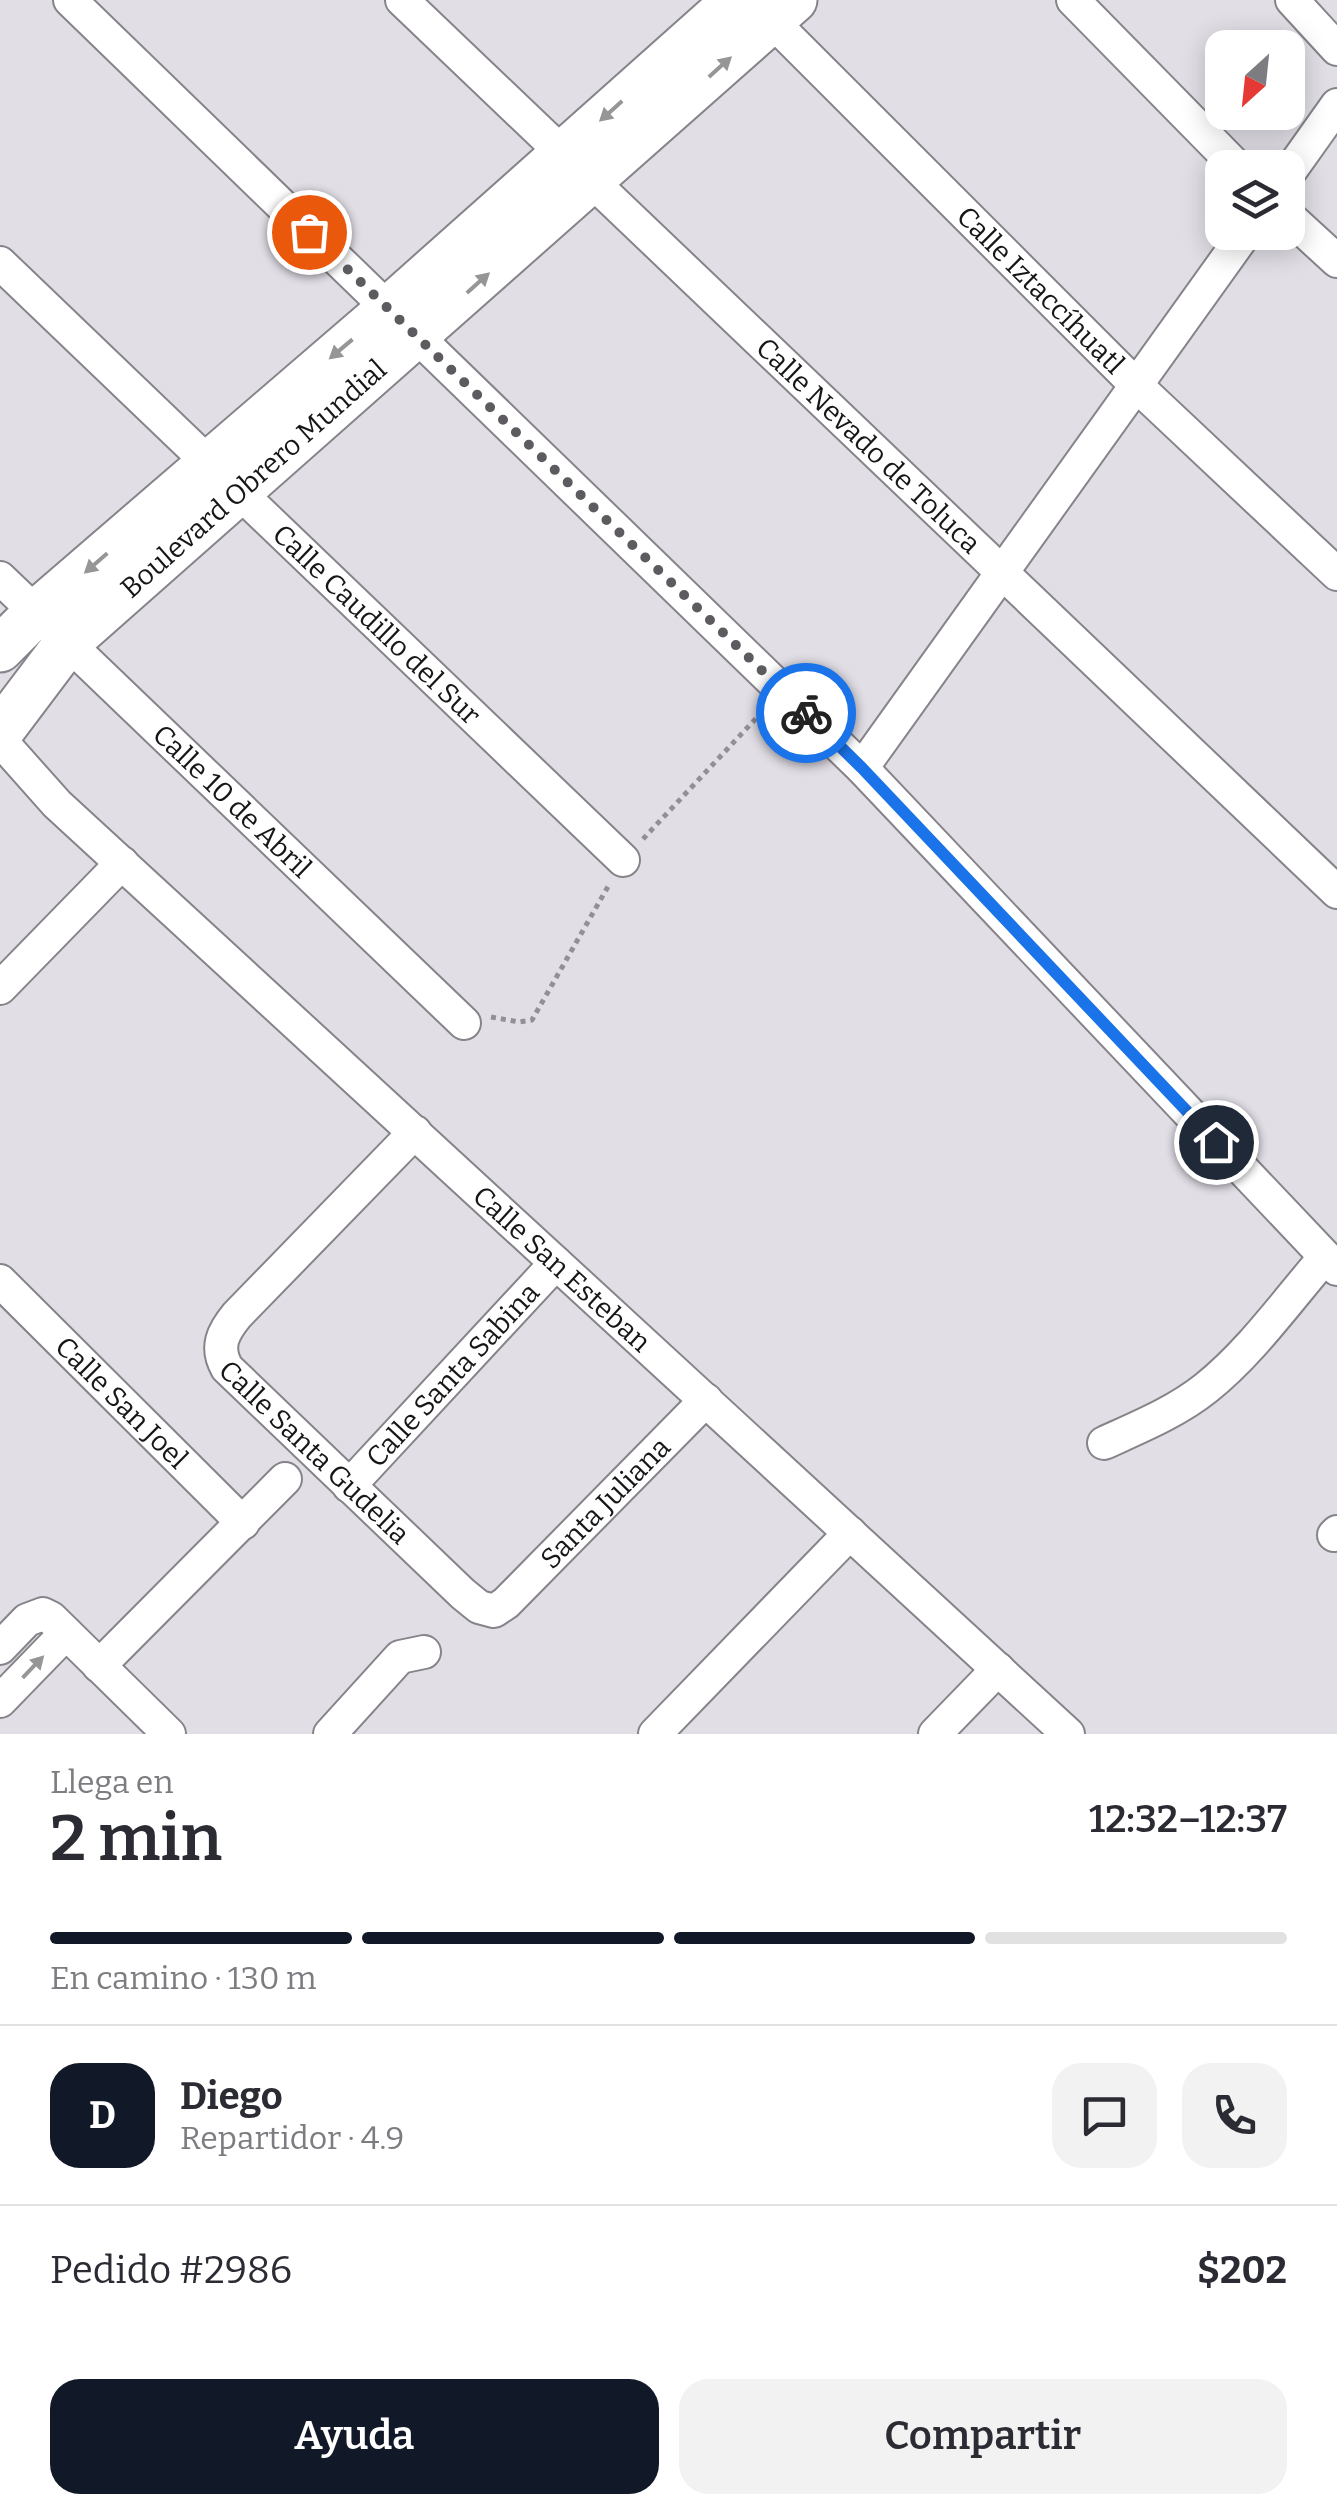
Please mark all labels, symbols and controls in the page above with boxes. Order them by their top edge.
north arrow [1205,30,1305,130]
map controls [1205,30,1305,250]
one-way arrow [707,56,732,78]
one-way arrow [599,100,624,122]
button: layers [1205,150,1305,250]
pin [267,190,352,275]
street label: Calle Iztaccíhuatl [950,199,1131,380]
icon: bag [282,205,337,260]
one-way arrow [465,272,490,294]
street label: Calle Nevado de Toluca [750,331,988,560]
one-way arrow [328,338,353,359]
street label: Boulevard Obrero Mundial [114,352,393,604]
street label: Calle Caudillo del Sur [266,517,487,731]
one-way arrow [83,551,108,573]
courier [756,663,856,763]
icon: bike [779,686,834,741]
street label: Calle 10 de Abril [146,717,318,884]
pin [1174,1100,1259,1185]
icon: home [1189,1115,1244,1170]
street label: Calle San Esteban [467,1179,658,1359]
street label: Calle Santa Sabina [359,1276,546,1473]
street label: Calle San Joel [49,1330,195,1475]
street label: Calle Santa Gudelia [213,1353,417,1551]
street label: Santa Juliana [533,1430,677,1575]
one-way arrow [21,1655,44,1679]
text: Llega en [50,1763,174,1801]
text: 12:32–12:37 [1089,1796,1287,1842]
text: 2 min [50,1799,222,1877]
text: En camino · 130 m [50,1959,317,1997]
button: chat [1052,2063,1157,2168]
button: phone [1182,2063,1287,2168]
text: Diego [180,2073,283,2119]
text: D [89,2092,116,2138]
text: Repartidor · 4.9 [180,2119,404,2157]
text: Pedido #2986 [50,2247,292,2293]
text: $202 [1197,2247,1287,2293]
button: Ayuda [50,2379,659,2494]
button: Compartir [679,2379,1287,2494]

